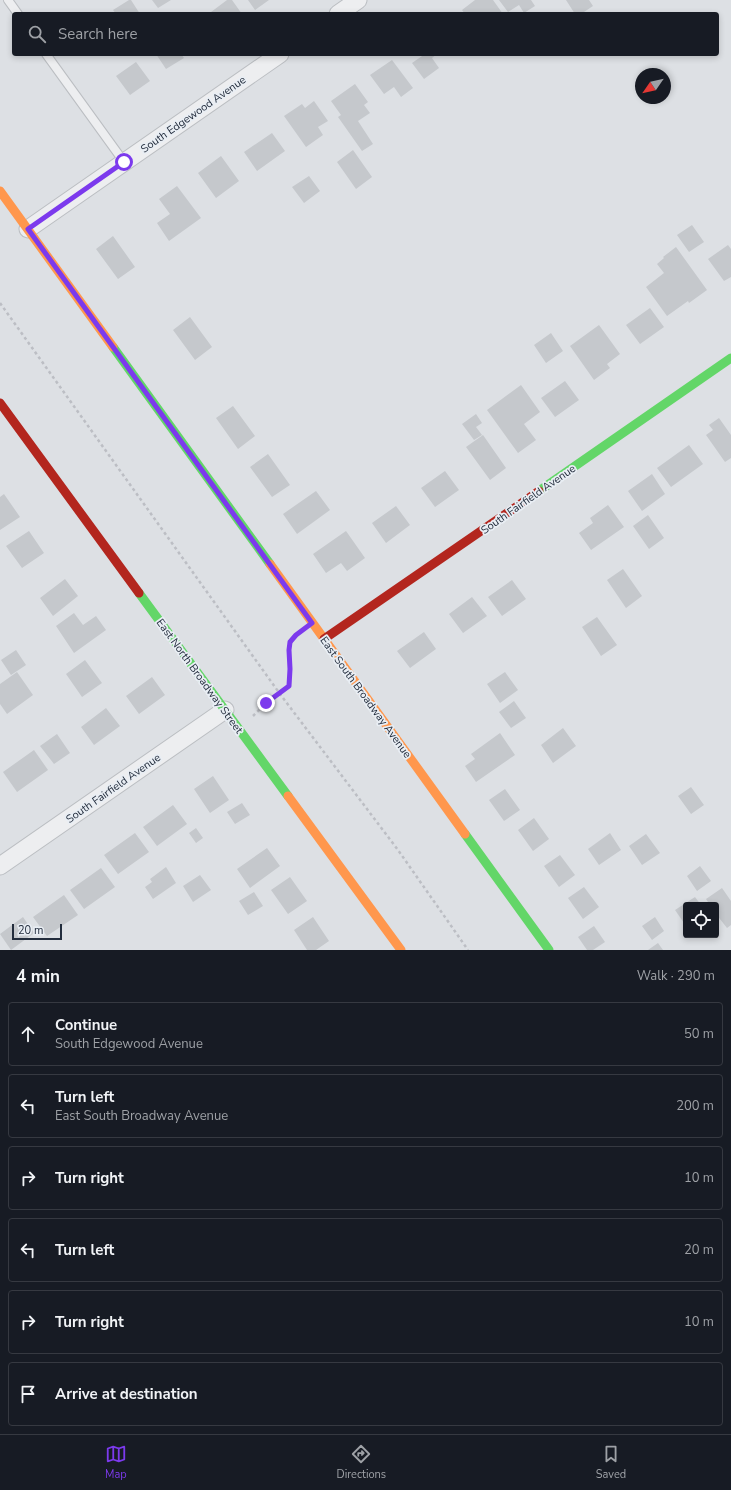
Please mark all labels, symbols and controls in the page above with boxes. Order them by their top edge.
search box [12,12,719,56]
icon: search [26,23,48,45]
text: Search here [58,24,138,44]
north arrow [635,68,671,104]
street label: South Edgewood Avenue [138,72,249,156]
route start [115,153,133,171]
street label: South Fairfield Avenue [478,461,579,538]
street label: East North Broadway Street [153,616,246,737]
street label: East South Broadway Avenue [316,634,415,761]
route end [257,694,275,712]
street label: South Fairfield Avenue [63,750,164,827]
map controls [683,902,719,938]
button: locate [683,902,719,938]
scale bar [12,922,62,941]
text: 20 m [18,923,43,938]
text: 4 min [16,965,60,988]
text: Walk · 290 m [637,967,715,985]
text: Continue [55,1015,117,1035]
icon: ahead [17,1023,39,1045]
text: 50 m [684,1025,714,1043]
text: South Edgewood Avenue [55,1035,203,1053]
text: Turn left [55,1087,114,1107]
icon: left [17,1095,39,1117]
text: 200 m [676,1097,714,1115]
text: East South Broadway Avenue [55,1107,228,1125]
icon: right [17,1167,39,1189]
text: Turn right [55,1168,124,1188]
text: 10 m [684,1169,714,1187]
icon: left [17,1239,39,1261]
text: Turn left [55,1240,114,1260]
text: 20 m [684,1241,714,1259]
icon: right [17,1311,39,1333]
text: Turn right [55,1312,124,1332]
text: 10 m [684,1313,714,1331]
icon: arrive [17,1383,39,1405]
text: Arrive at destination [55,1384,198,1404]
tab: Map [105,1443,127,1482]
tab: Directions [337,1443,386,1482]
tab: Saved [596,1443,626,1482]

